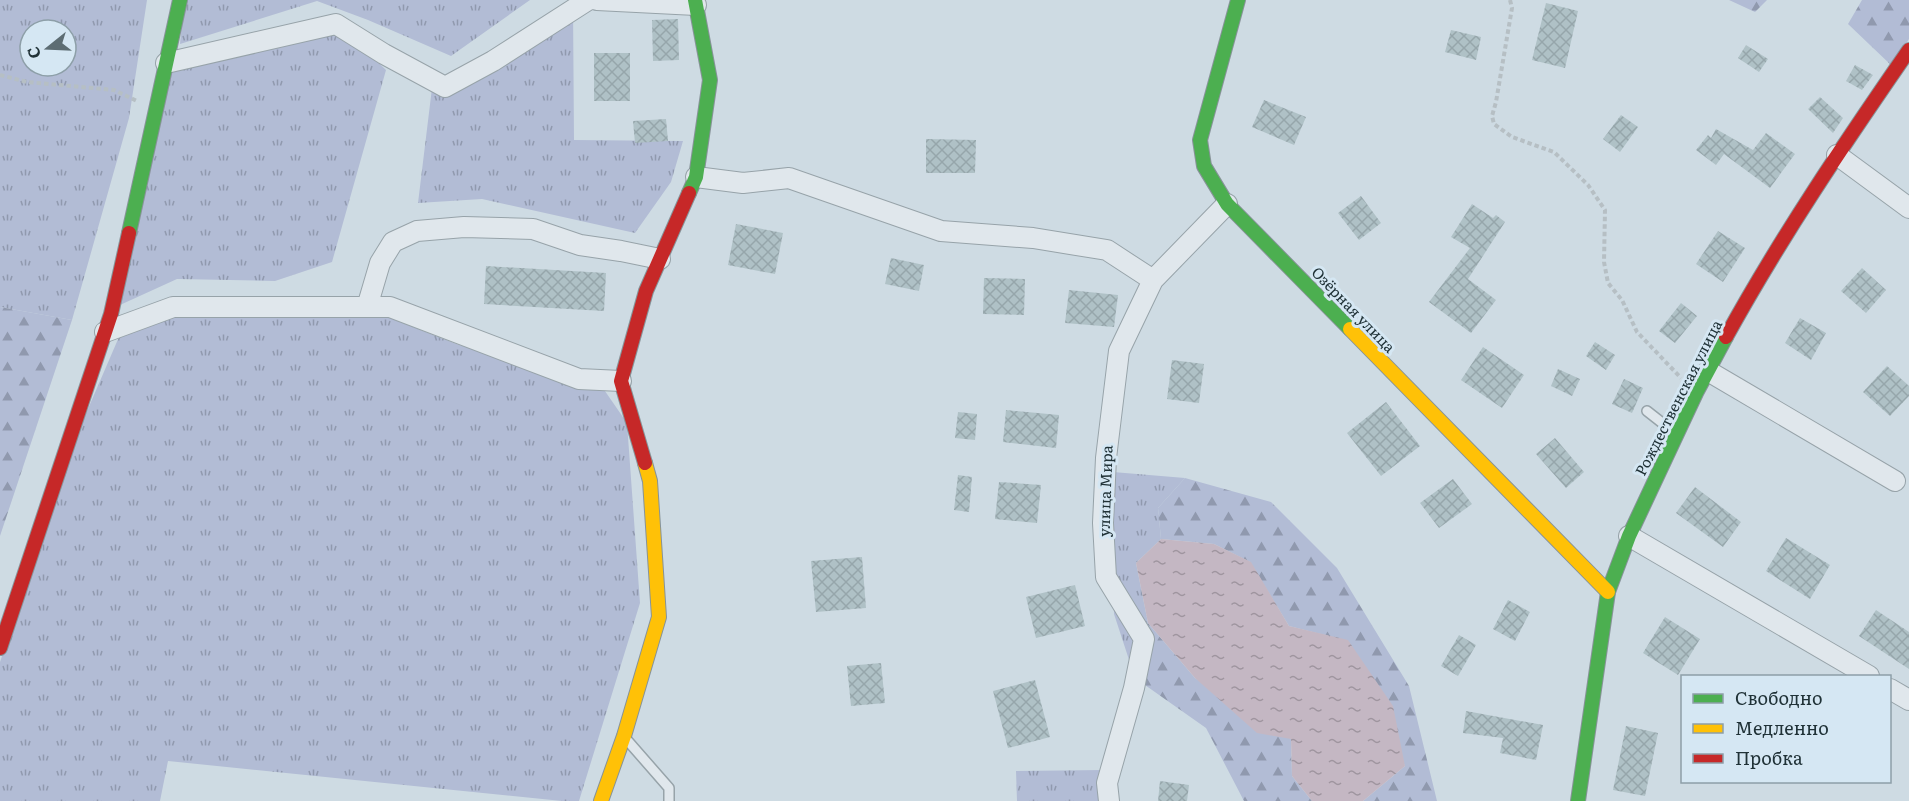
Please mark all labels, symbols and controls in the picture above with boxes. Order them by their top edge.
north arrow [18,18,78,78]
text: С [20,44,46,62]
street label: Озёрная улица [1307,261,1402,358]
street label: Рождественская улица [1628,315,1727,479]
street label: улица Мира [1091,444,1118,537]
legend [1681,675,1891,783]
text: Свободно [1735,684,1823,711]
text: Медленно [1735,714,1829,741]
text: Пробка [1735,744,1803,771]

